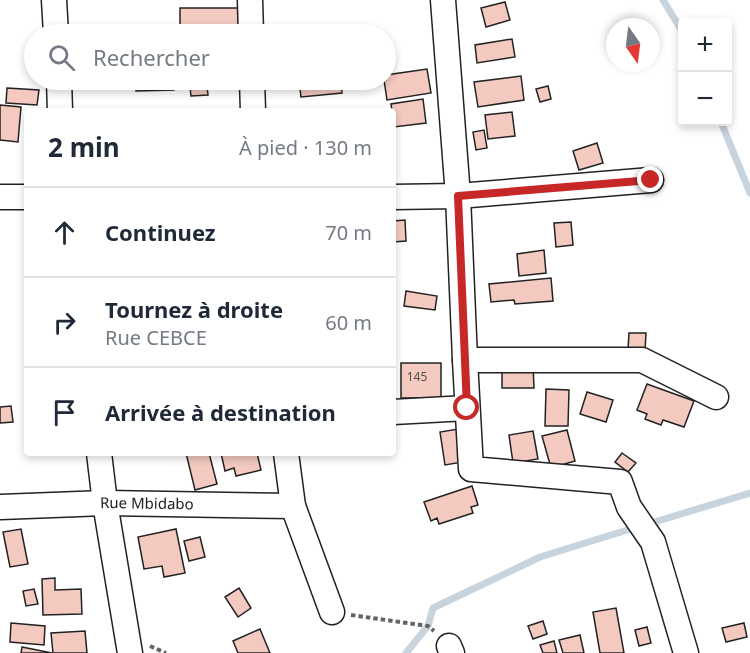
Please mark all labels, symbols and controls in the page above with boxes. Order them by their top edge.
north arrow [606,18,660,72]
map controls [678,18,732,126]
button: + [678,18,732,72]
search box [24,24,396,90]
icon: search [45,41,78,74]
text: Rechercher [93,42,210,72]
button: − [678,72,732,126]
text: 2 min [48,129,120,165]
text: À pied · 130 m [239,134,372,161]
route end [637,166,663,192]
icon: ahead [48,216,81,249]
text: Continuez [105,217,216,247]
text: 70 m [325,219,372,246]
text: Tournez à droite [105,294,283,324]
icon: right [48,306,81,339]
text: 60 m [325,309,372,336]
text: Rue CEBCE [105,324,207,351]
house number: 145 [407,368,427,385]
route start [453,394,479,420]
icon: arrive [48,396,81,429]
text: Arrivée à destination [105,397,336,427]
street label: Rue Mbidabo [100,492,194,513]

